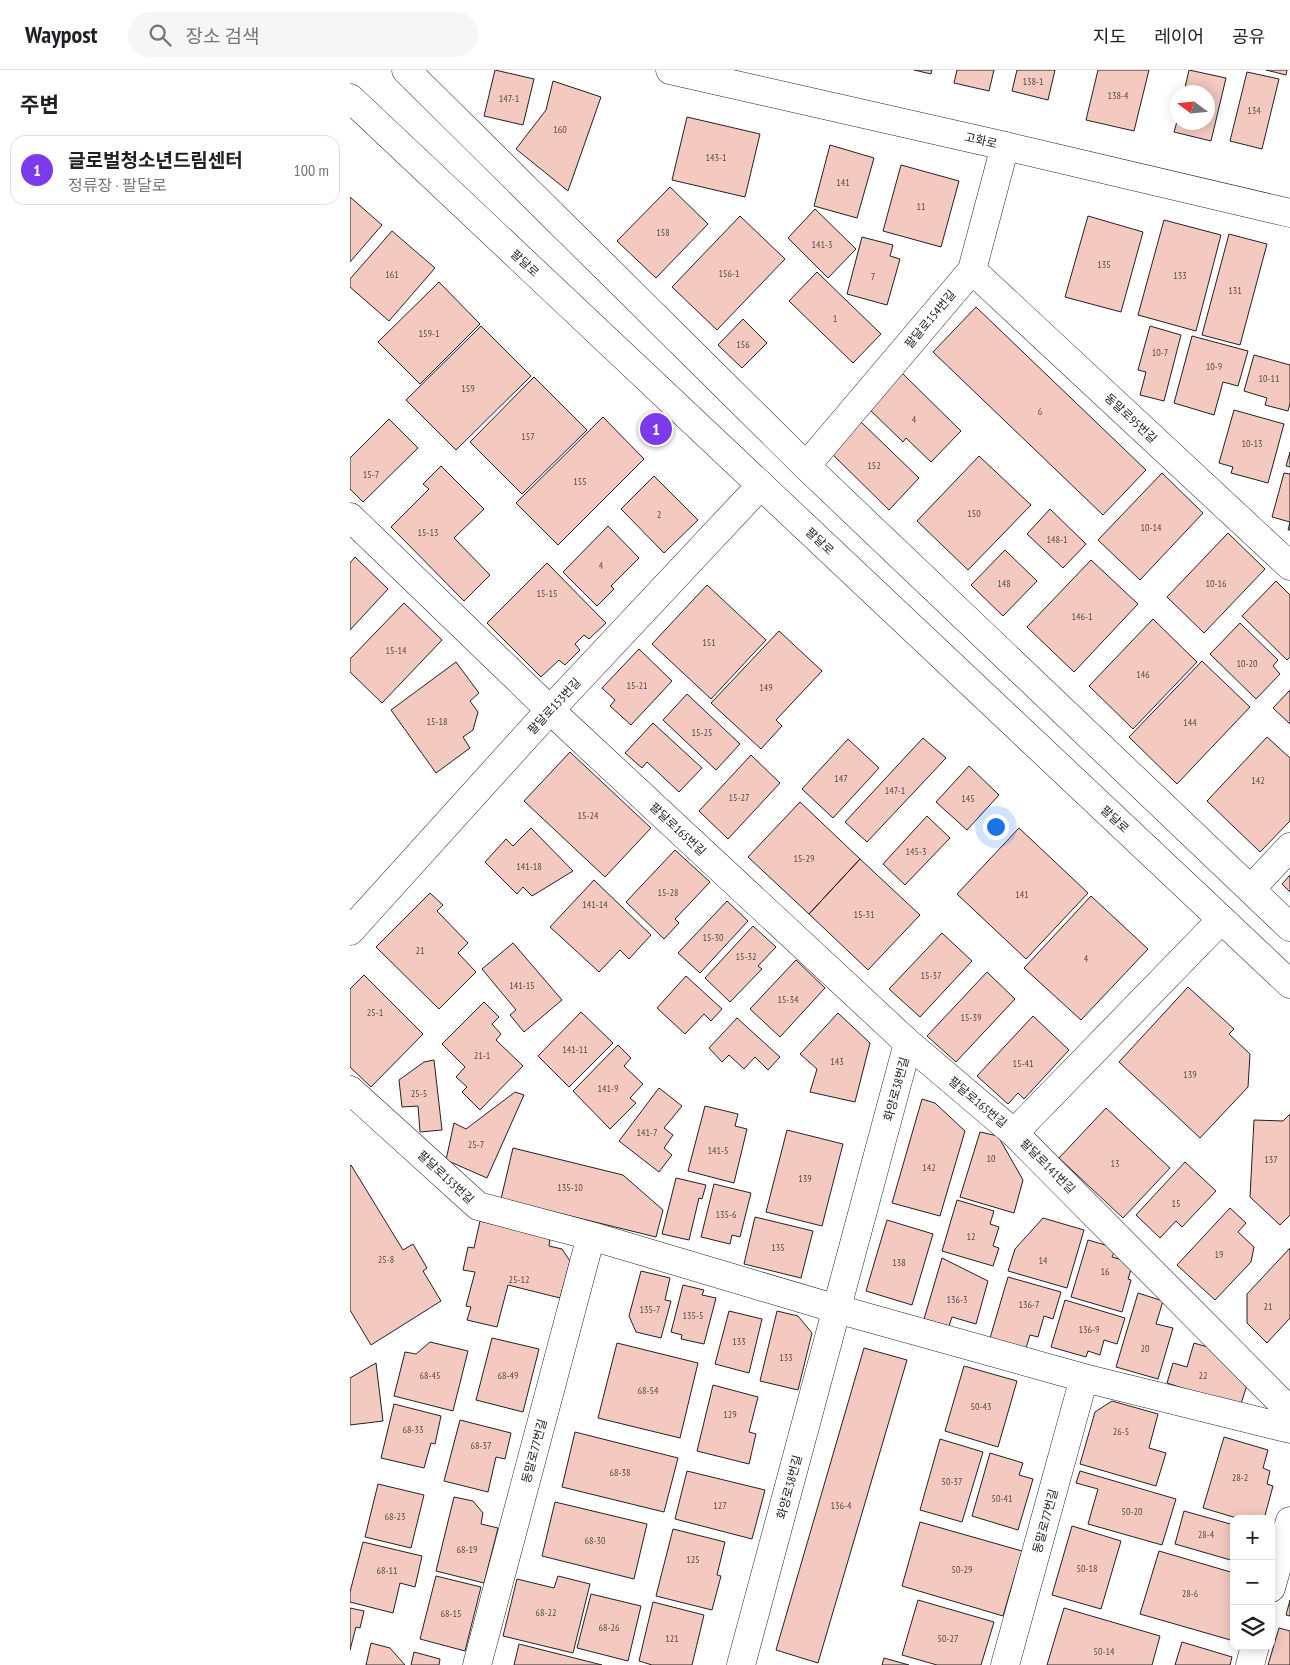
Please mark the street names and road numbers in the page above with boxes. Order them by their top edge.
street label: 고화로 [963,129,999,151]
street label: 팔달로 [508,246,542,280]
street label: 팔달로154번길 [901,287,959,351]
street label: 동말로95번길 [1102,390,1160,446]
street label: 팔달로 [803,524,837,558]
street label: 팔달로153번길 [524,675,584,737]
street label: 팔달로165번길 [647,799,709,859]
street label: 팔달로 [1098,802,1132,836]
street label: 화양로38번길 [880,1055,912,1123]
street label: 팔달로165번길 [946,1073,1010,1131]
street label: 팔달로141번길 [1017,1135,1079,1197]
street label: 팔달로153번길 [415,1147,477,1207]
street label: 동말로77번길 [518,1417,550,1485]
street label: 화양로38번길 [773,1453,805,1521]
street label: 동말로77번길 [1029,1487,1061,1555]

